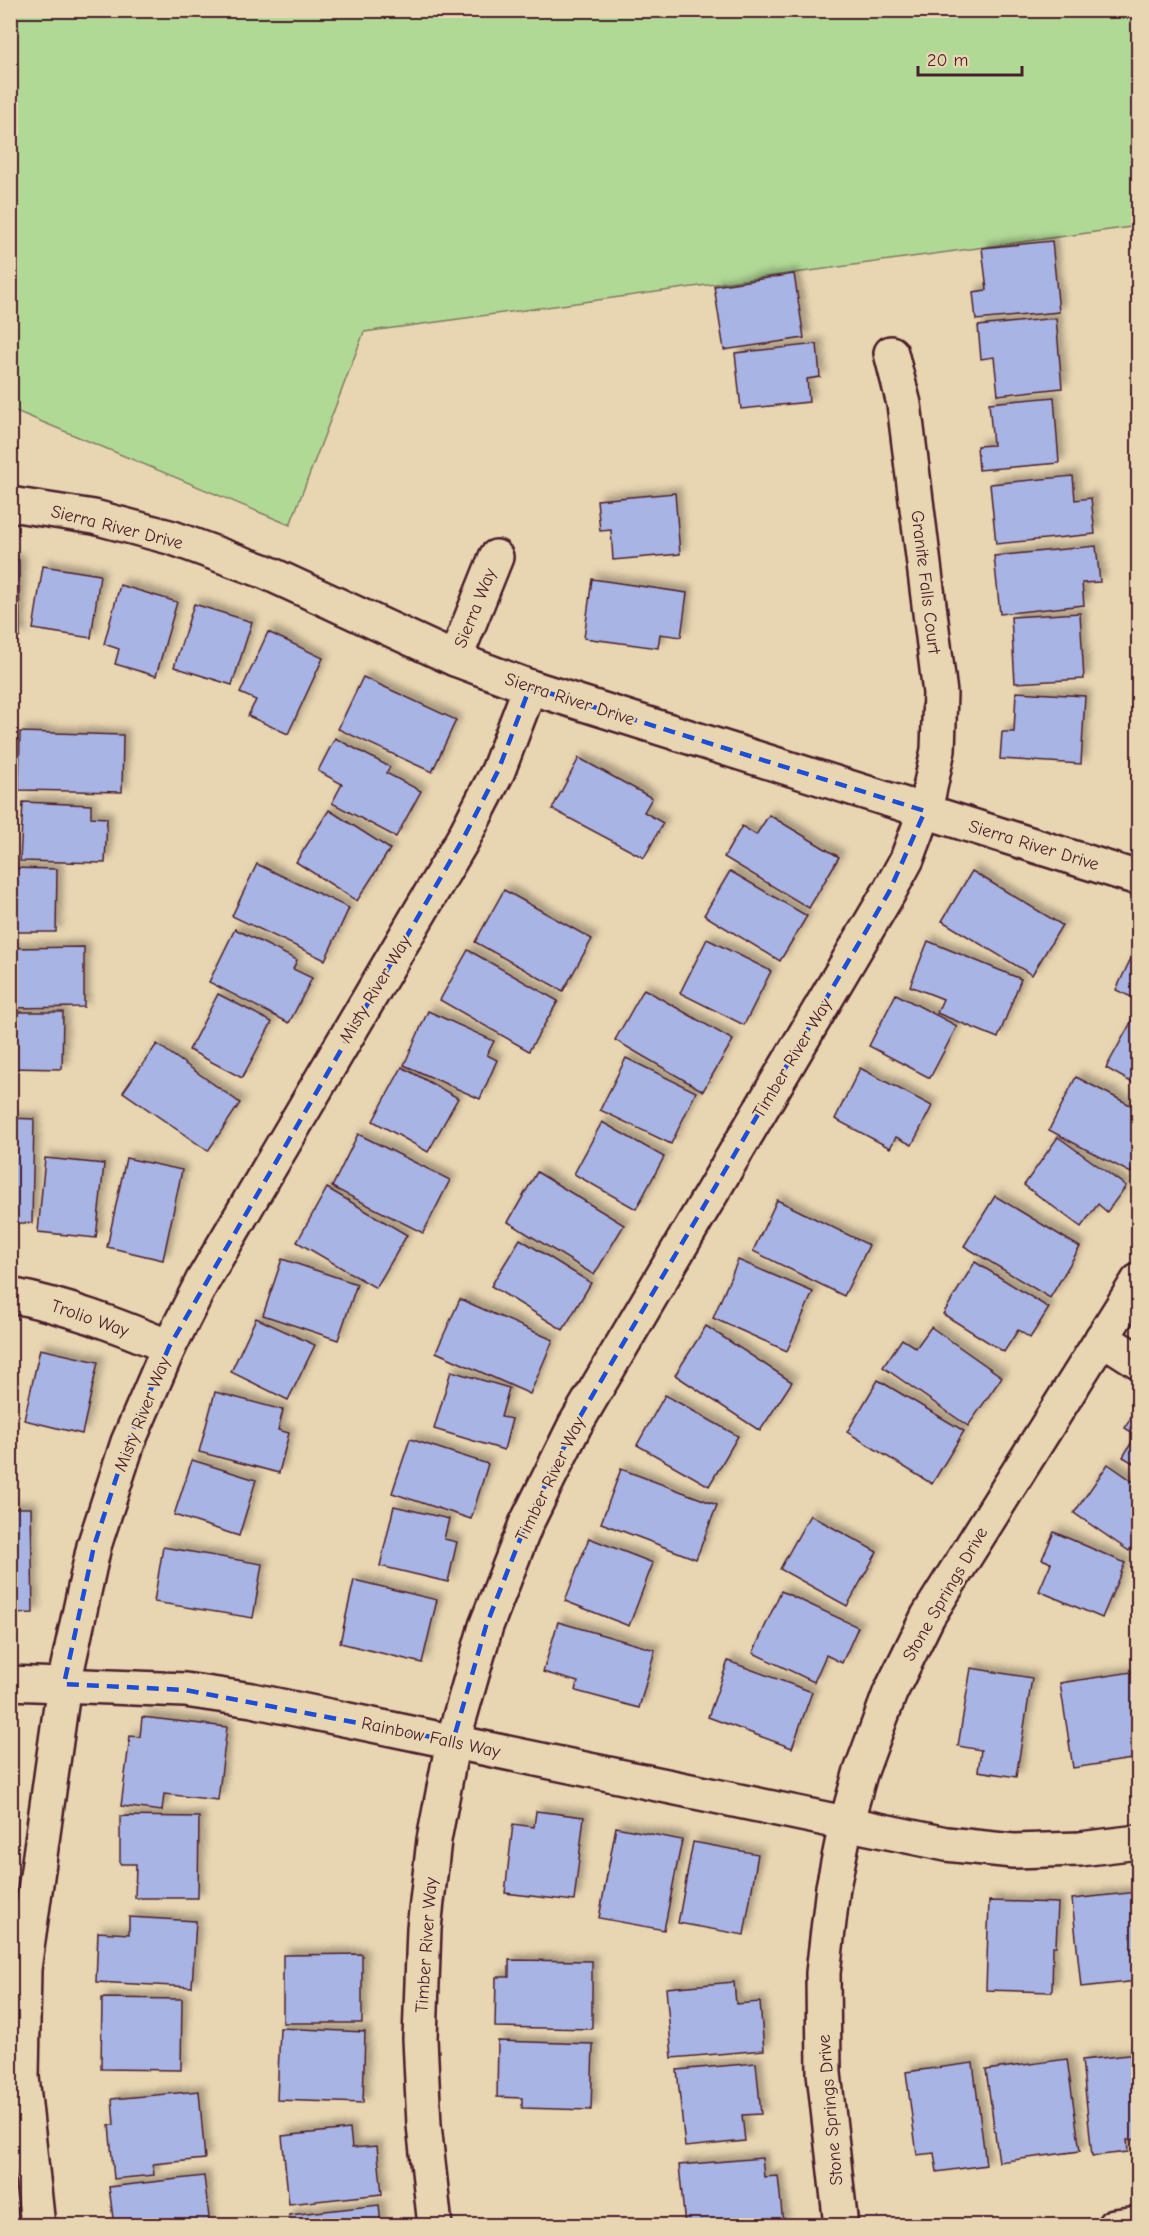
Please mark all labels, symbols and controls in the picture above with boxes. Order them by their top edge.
scale bar [918,39,1022,77]
text: 20 m [927,50,968,71]
street label: Sierra River Drive [49,501,185,554]
street label: Granite Falls Court [906,509,945,656]
street label: Sierra Way [450,564,501,651]
street label: Sierra River Drive [502,669,637,730]
street label: Sierra River Drive [966,816,1102,875]
street label: Misty River Way [335,931,416,1047]
street label: Timber River Way [748,994,837,1122]
street label: Trolio Way [48,1295,132,1342]
street label: Misty River Way [110,1353,175,1475]
street label: Timber River Way [511,1413,590,1545]
street label: Stone Springs Drive [898,1523,992,1665]
street label: Rainbow Falls Way [360,1713,503,1763]
street label: Timber River Way [411,1875,442,2014]
street label: Stone Springs Drive [813,2034,848,2186]

